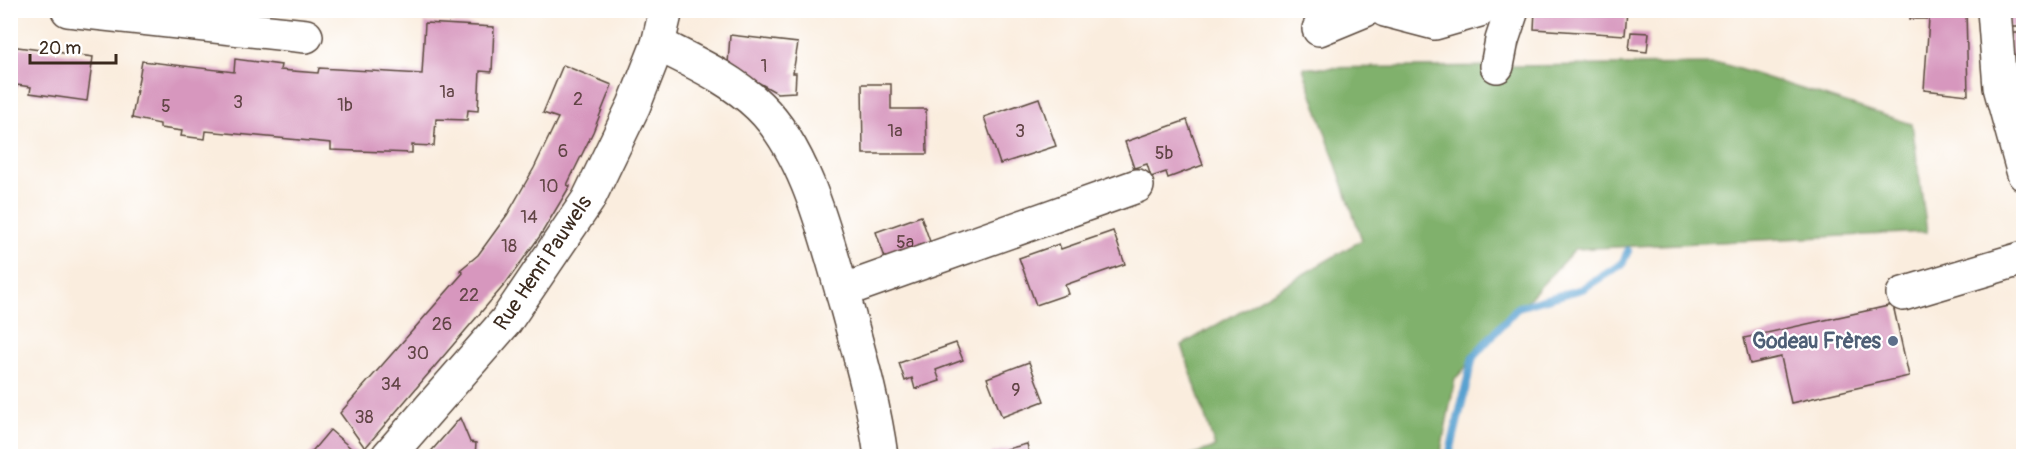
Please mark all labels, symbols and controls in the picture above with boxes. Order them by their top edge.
scale bar [30,27,116,65]
text: 20 m [39,37,81,60]
house number: 1 [760,55,768,78]
house number: 1a [439,81,455,104]
house number: 2 [573,88,583,111]
house number: 3 [233,91,243,114]
house number: 1b [337,94,353,117]
house number: 5 [161,95,171,118]
house number: 1a [887,120,903,143]
house number: 3 [1015,120,1025,143]
house number: 6 [558,140,568,163]
house number: 5b [1155,142,1173,165]
house number: 10 [539,175,559,198]
street label: Rue Henri Pauwels [488,190,599,336]
house number: 14 [520,206,538,229]
house number: 5a [896,231,914,254]
house number: 18 [501,235,517,258]
house number: 22 [459,284,479,307]
house number: 26 [432,313,452,336]
place label: Godeau Frères [1752,328,1882,355]
marker: Godeau Frères [1886,334,1900,348]
house number: 30 [407,342,429,365]
house number: 34 [381,373,402,396]
house number: 9 [1011,379,1021,402]
house number: 38 [354,406,374,429]

